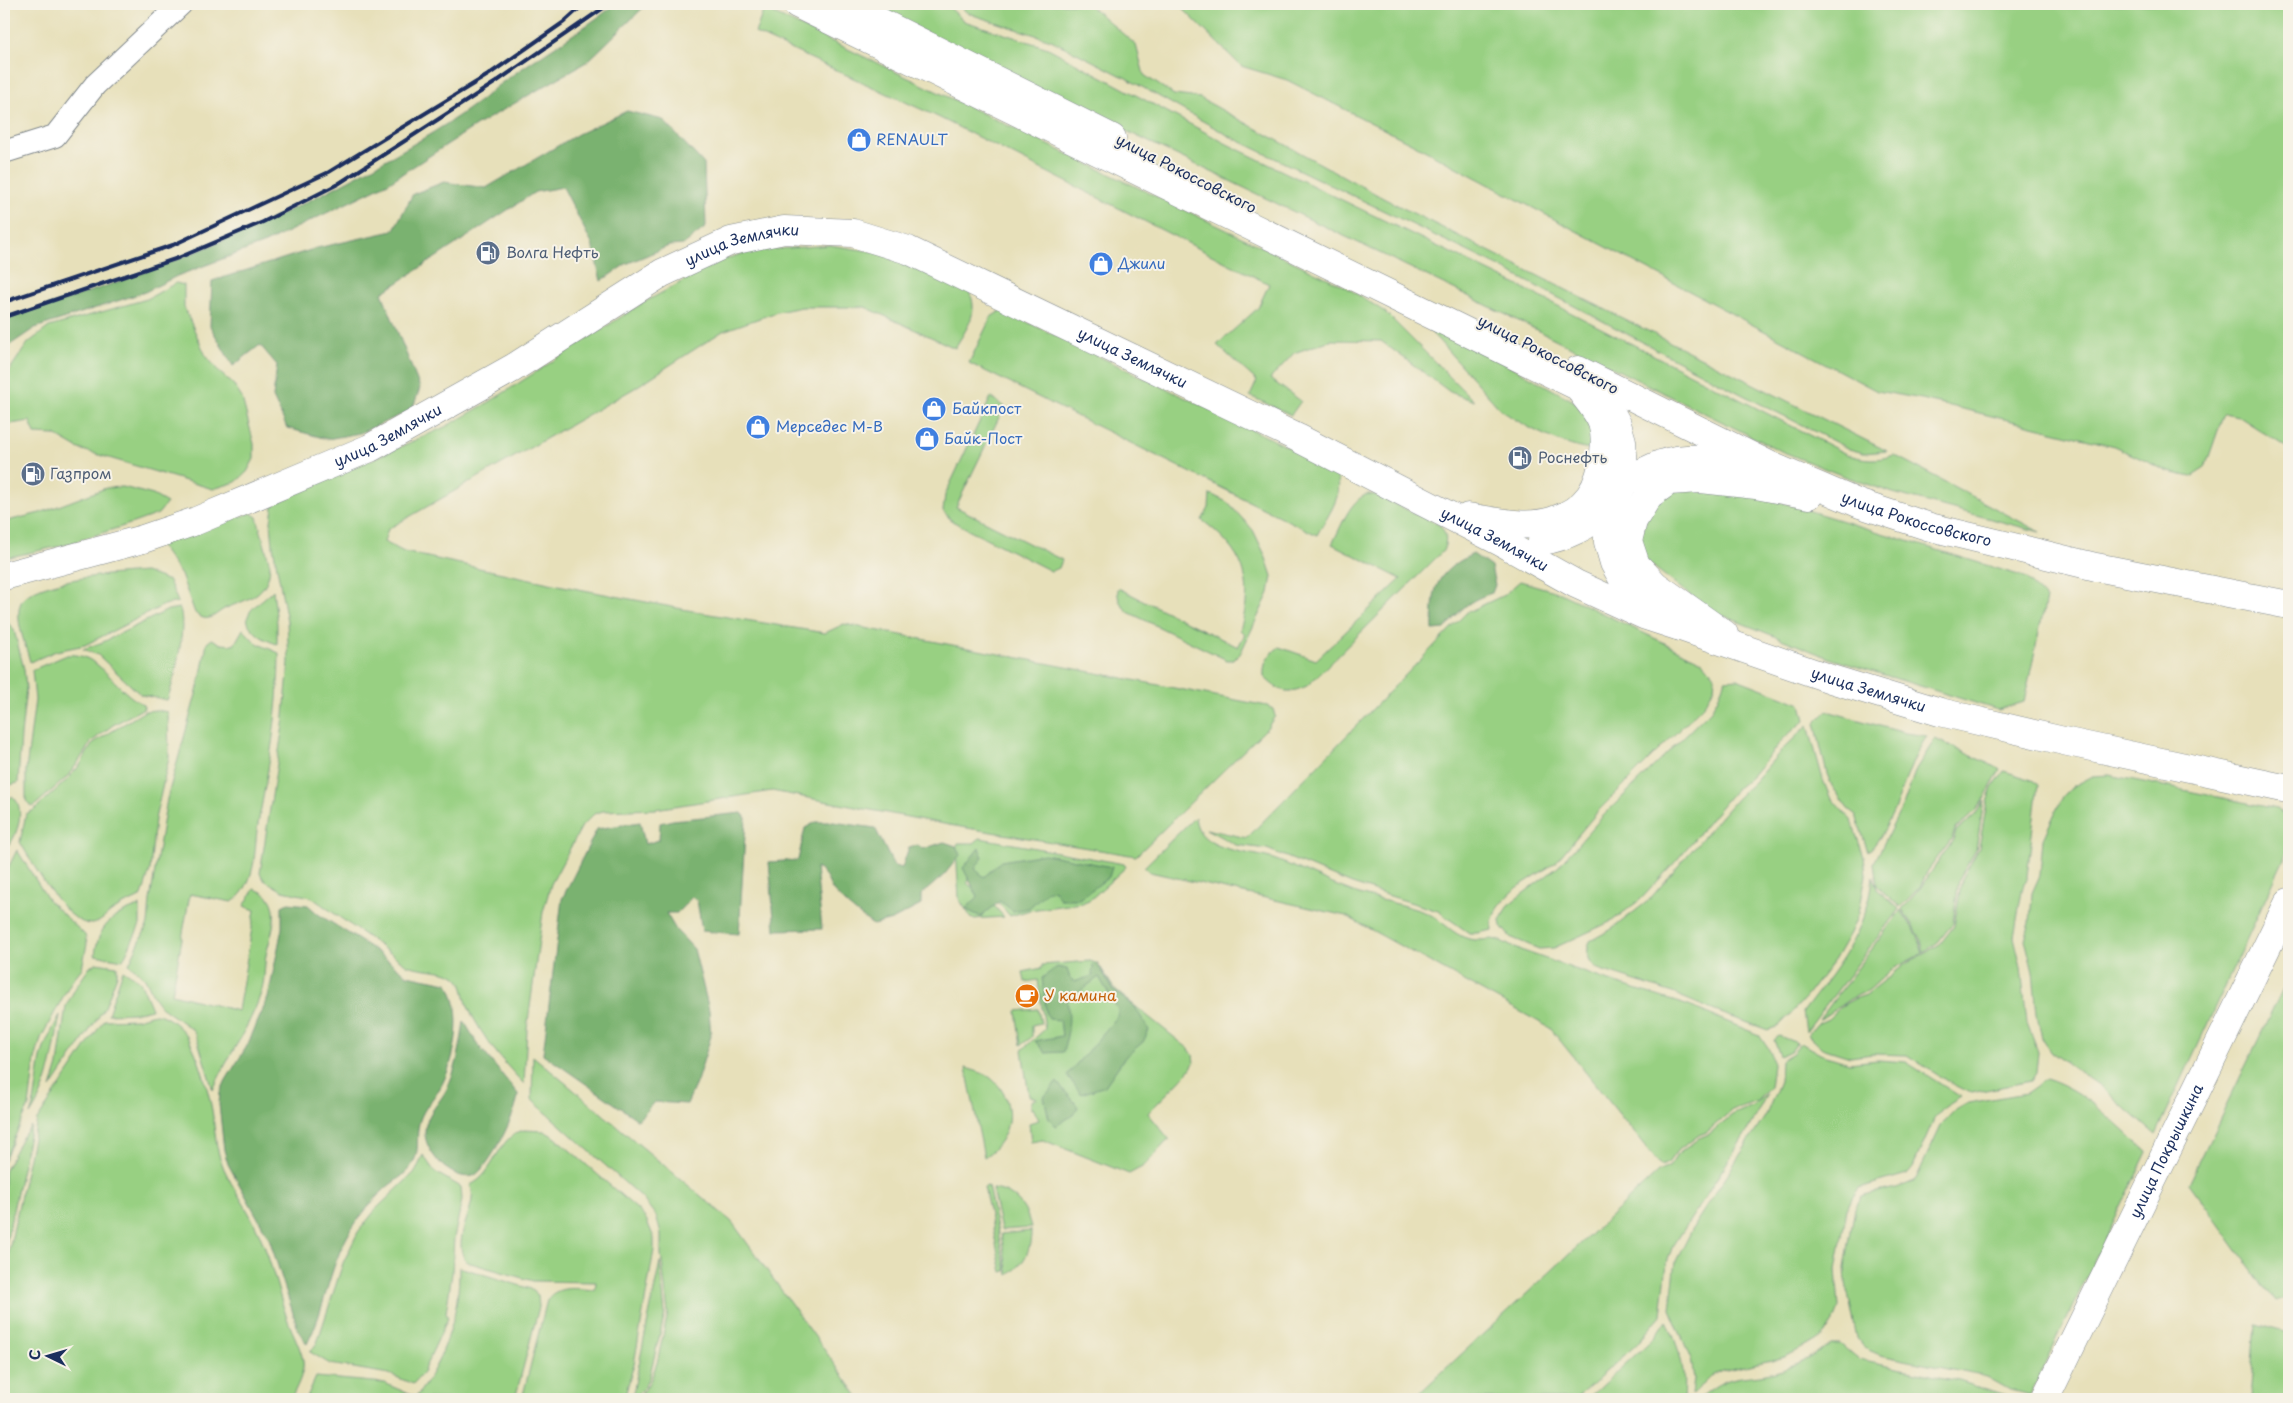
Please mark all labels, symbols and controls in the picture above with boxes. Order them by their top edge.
shop icon: RENAULT [846,127,872,153]
place label: RENAULT [876,127,948,150]
street label: улица Рокоссовского [1112,127,1261,218]
street label: улица Землячки [680,217,800,271]
fuel station icon: Волга Нефть [475,240,501,266]
place label: Волга Нефть [506,240,599,263]
shop icon: Джили [1088,251,1114,277]
place label: Джили [1117,251,1166,274]
street label: улица Рокоссовского [1474,308,1623,399]
street label: улица Землячки [1074,321,1192,393]
shop icon: Байкпост [921,396,947,422]
place label: Байкпост [952,396,1022,419]
street label: улица Землячки [330,397,446,472]
shop icon: Мерседес M-B [745,414,771,440]
place label: Мерседес M-B [776,414,883,437]
shop icon: Байк-Пост [914,426,940,452]
place label: Байк-Пост [944,426,1023,449]
fuel station icon: Роснефть [1507,445,1533,471]
place label: Роснефть [1538,445,1607,468]
fuel station icon: Газпром [20,461,46,487]
place label: Газпром [50,461,112,484]
street label: улица Рокоссовского [1838,484,1994,551]
street label: улица Землячки [1437,500,1553,576]
street label: улица Землячки [1808,660,1929,717]
cafe icon: У камина [1014,983,1040,1009]
place label: У камина [1044,983,1117,1006]
street label: улица Покрышкина [2123,1079,2208,1222]
north arrow [22,1330,72,1380]
text: С [24,1349,45,1361]

